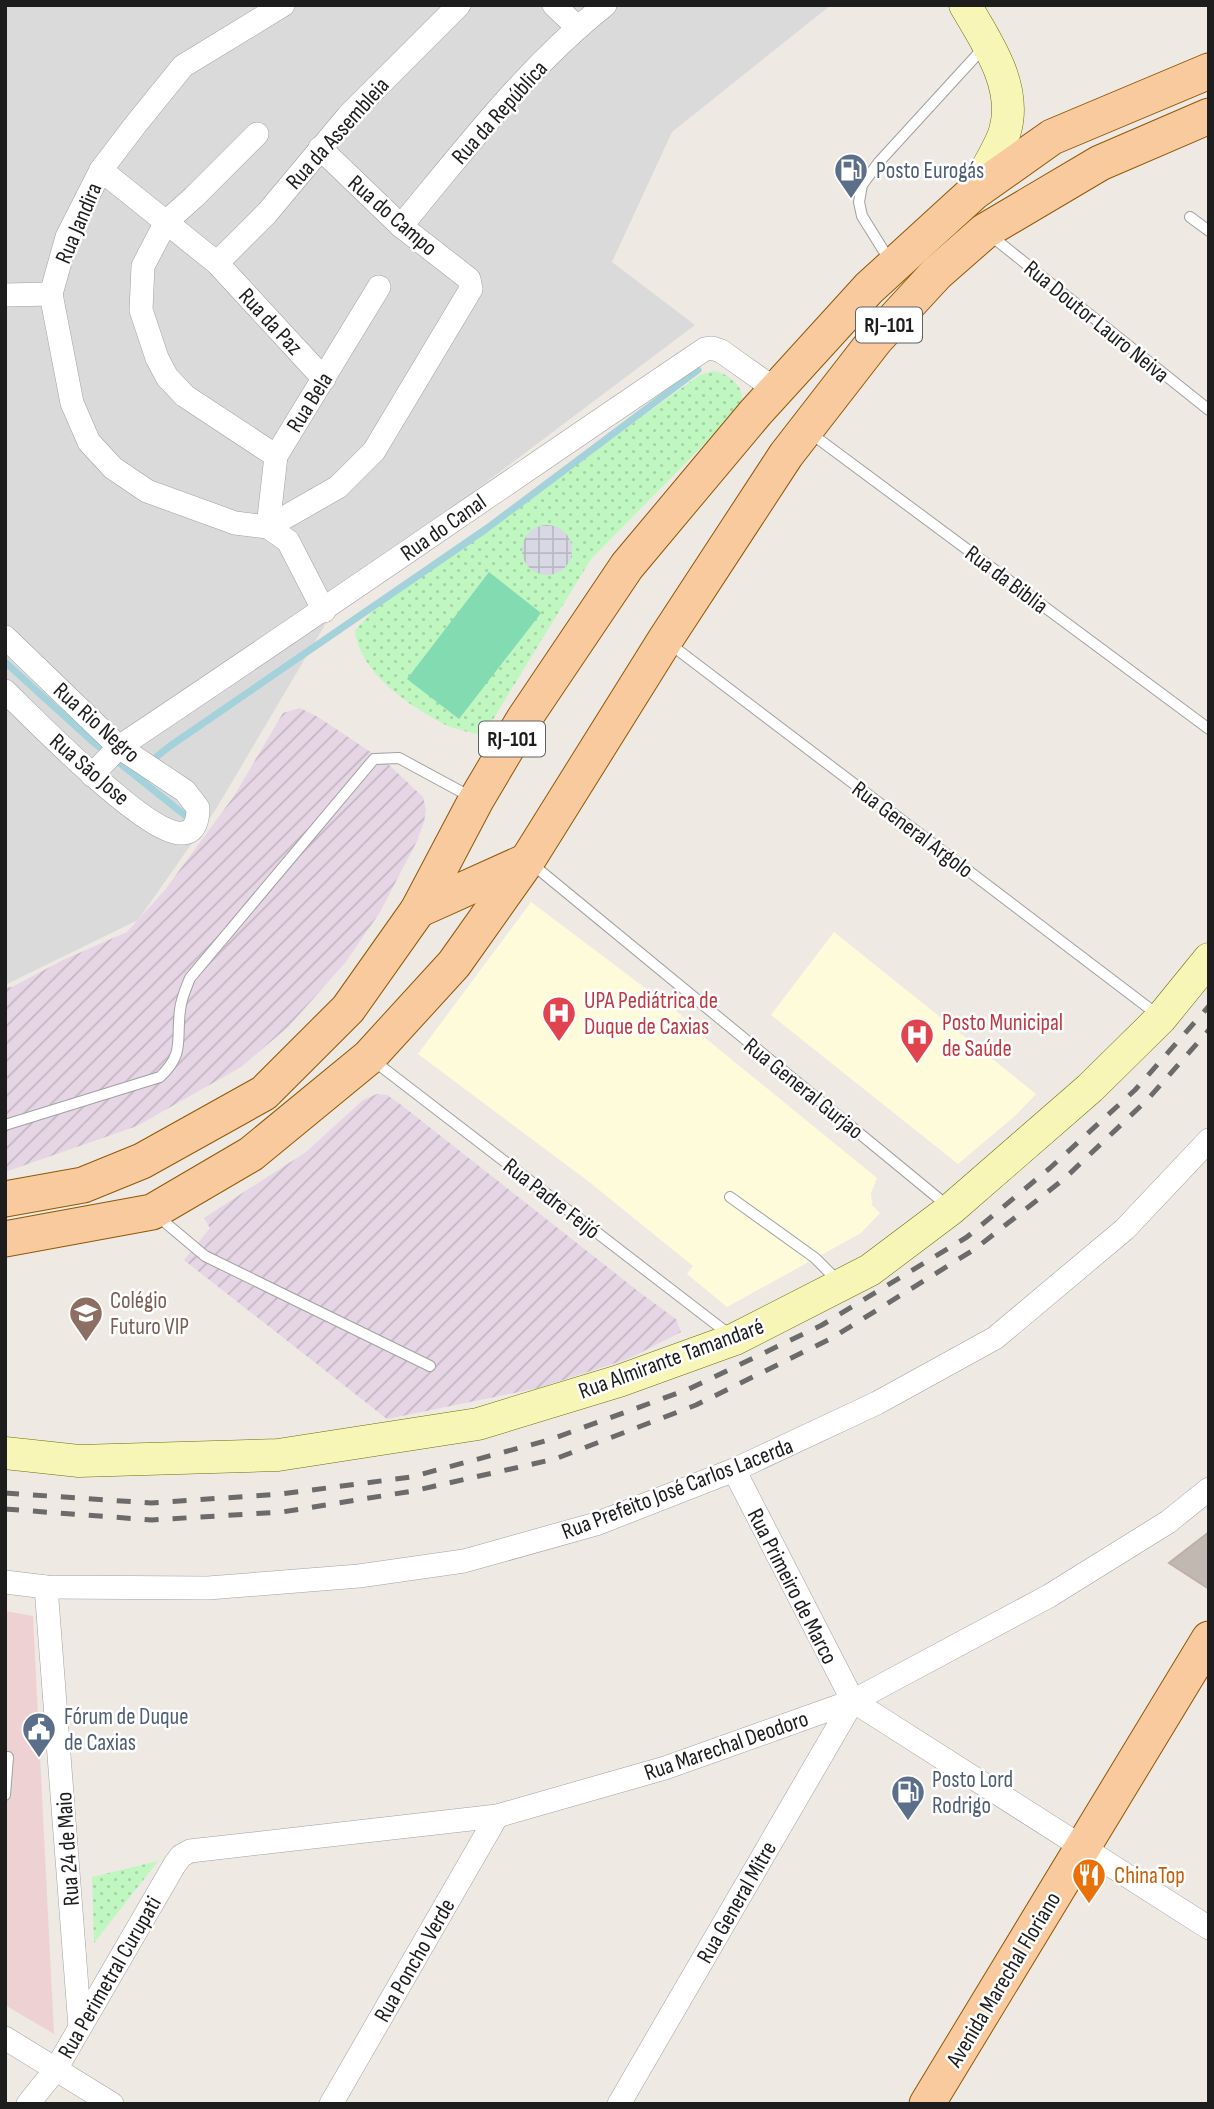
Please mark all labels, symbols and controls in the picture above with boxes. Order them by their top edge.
street label: Rua da República [446,55,554,170]
street label: Rua da Assembleia [280,72,395,196]
fuel station icon: Posto Eurogás [832,151,870,200]
place label: Posto Eurogás [876,157,984,185]
street label: Rua do Campo [342,169,443,262]
street label: Rua Jandira [49,179,108,268]
street label: Rua Doutor Lauro Neiva [1018,255,1175,389]
street label: Rua da Paz [232,282,308,361]
road number: RJ-101 [856,308,922,342]
street label: Rua Bela [281,367,339,438]
street label: Rua do Canal [395,488,492,567]
street label: Rua da Biblia [959,539,1053,620]
street label: Rua Rio Negro [47,677,145,769]
road number: RJ-101 [479,722,545,756]
street label: Rua Sāo Jose [44,728,135,812]
street label: Rua General Argolo [846,775,978,884]
place label: UPA Pediátrica de Duque de Caxias [584,987,718,1041]
hospital icon: UPA Pediátrica de Duque de Caxias [540,994,578,1043]
place label: Posto Municipal de Saúde [942,1009,1063,1063]
hospital icon: Posto Municipal de Saúde [898,1016,936,1065]
street label: Rua General Gurjao [738,1032,869,1146]
street label: Rua Padre Feijó [497,1152,605,1245]
place label: Colégio Futuro VIP [110,1287,189,1341]
school or university icon: Colégio Futuro VIP [67,1294,105,1343]
street label: Rua Almirante Tamandaré [575,1312,768,1405]
street label: Rua Prefeito José Carlos Lacerda [558,1432,797,1546]
street label: Rua Primeiro de Marco [741,1504,843,1669]
place label: Fórum de Duque de Caxias [64,1703,188,1757]
street label: Rua Marechal Deodoro [641,1705,812,1787]
public building icon: Fórum de Duque de Caxias [20,1710,58,1759]
place label: Posto Lord Rodrigo [932,1766,1013,1820]
fuel station icon: Posto Lord Rodrigo [889,1773,927,1822]
street label: Rua 24 de Maio [50,1791,86,1907]
street label: Rua General Mitre [691,1837,783,1968]
restaurant icon: ChinaTop [1070,1856,1108,1905]
place label: ChinaTop [1114,1862,1185,1890]
street label: Avenida Marechal Floriano [940,1887,1067,2073]
street label: Rua Perimetral Curupati [52,1891,168,2064]
street label: Rua Poncho Verde [368,1894,462,2027]

